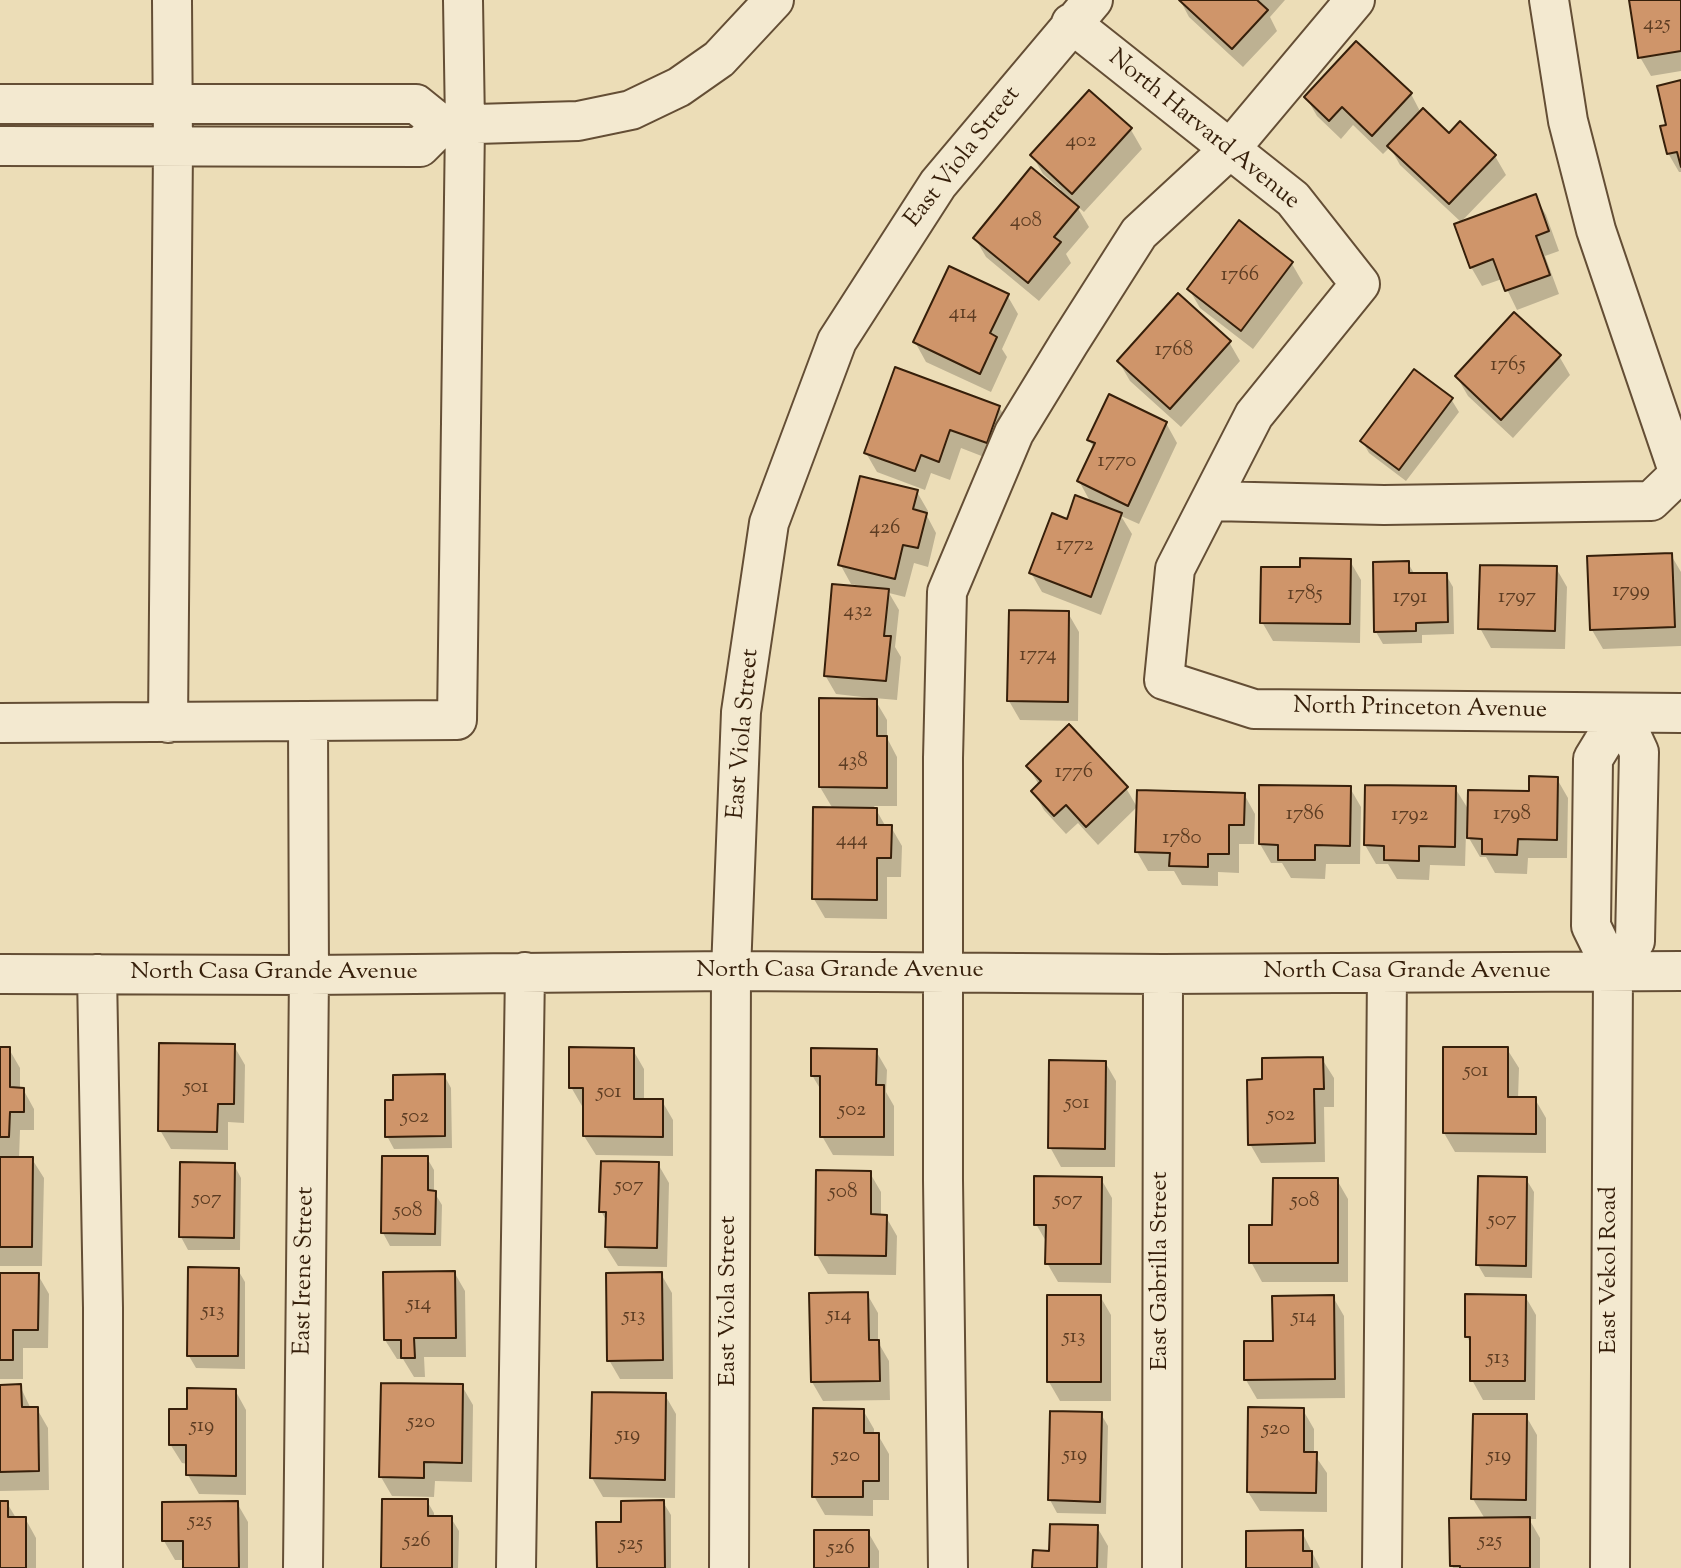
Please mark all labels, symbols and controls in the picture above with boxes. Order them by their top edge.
house number: 425 [1643,12,1671,38]
street label: North Harvard Avenue [1101,45,1305,217]
street label: East Viola Street [900,82,1028,234]
house number: 402 [1065,129,1097,155]
house number: 408 [1010,209,1042,235]
house number: 1766 [1221,263,1259,289]
house number: 414 [949,301,977,327]
house number: 1768 [1155,338,1193,364]
house number: 1765 [1490,353,1526,379]
house number: 1770 [1098,449,1136,475]
house number: 426 [870,516,900,542]
house number: 1772 [1056,533,1094,559]
house number: 1799 [1612,579,1650,605]
house number: 1785 [1287,582,1323,608]
house number: 1791 [1393,585,1427,611]
house number: 1797 [1498,585,1536,611]
house number: 432 [844,599,872,625]
house number: 1774 [1019,643,1057,669]
street label: East Viola Street [723,648,767,820]
street label: North Princeton Avenue [1293,693,1547,727]
house number: 438 [838,749,868,775]
house number: 1776 [1055,760,1093,786]
house number: 1786 [1286,802,1324,828]
house number: 1798 [1493,802,1531,828]
house number: 1792 [1391,803,1429,829]
house number: 1780 [1162,826,1202,852]
house number: 444 [836,828,868,854]
street label: North Casa Grande Avenue [696,958,984,986]
street label: North Casa Grande Avenue [1263,959,1551,987]
street label: North Casa Grande Avenue [130,960,418,988]
house number: 501 [1463,1059,1489,1085]
house number: 501 [183,1075,209,1101]
house number: 501 [596,1080,622,1106]
house number: 501 [1064,1091,1090,1117]
house number: 502 [838,1098,866,1124]
house number: 502 [1267,1103,1295,1129]
house number: 502 [401,1105,429,1131]
street label: East Gabrilla Street [1148,1171,1176,1371]
house number: 507 [615,1174,643,1200]
house number: 508 [829,1180,857,1206]
street label: East Irene Street [290,1186,322,1356]
street label: East Vekol Road [1597,1186,1625,1354]
house number: 507 [193,1187,221,1213]
house number: 507 [1054,1188,1082,1214]
house number: 508 [1291,1189,1319,1215]
house number: 508 [394,1199,422,1225]
house number: 507 [1488,1208,1516,1234]
street label: East Viola Street [716,1216,744,1386]
house number: 514 [407,1292,431,1318]
house number: 513 [202,1299,224,1325]
house number: 514 [827,1303,851,1329]
house number: 513 [623,1304,645,1330]
house number: 514 [1292,1305,1316,1331]
house number: 513 [1063,1325,1085,1351]
house number: 513 [1487,1346,1509,1372]
house number: 520 [407,1410,435,1436]
house number: 519 [190,1414,214,1440]
house number: 520 [1262,1417,1290,1443]
house number: 519 [616,1423,640,1449]
house number: 519 [1063,1443,1087,1469]
house number: 520 [832,1444,860,1470]
house number: 519 [1487,1444,1511,1470]
house number: 525 [188,1509,212,1535]
house number: 526 [403,1529,431,1555]
house number: 525 [1478,1529,1502,1555]
house number: 525 [619,1532,643,1558]
house number: 526 [827,1536,855,1562]

